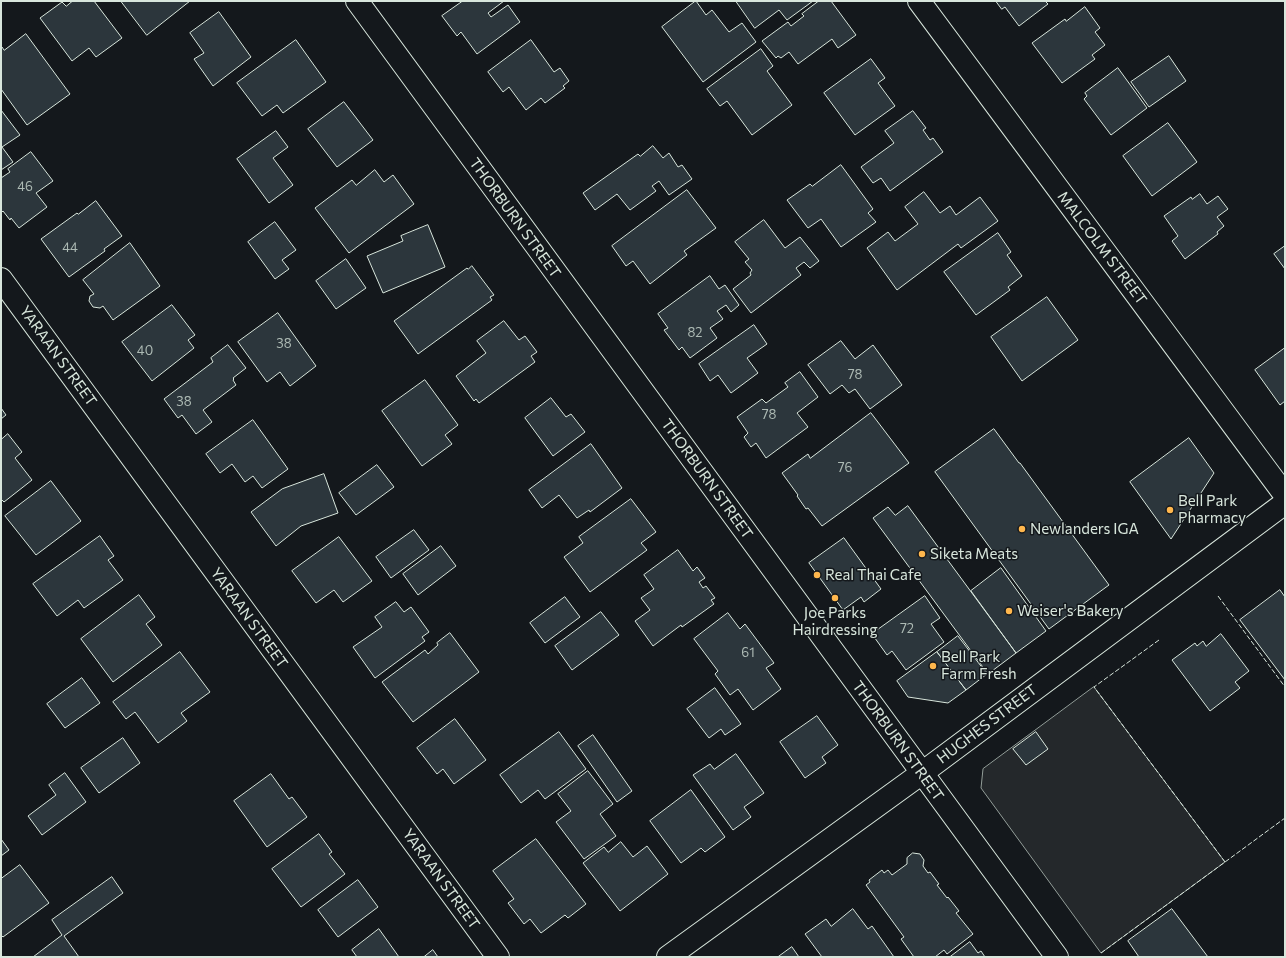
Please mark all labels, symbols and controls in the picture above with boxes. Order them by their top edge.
street label: THORBURN STREET [465,155,565,281]
house number: 46 [17,179,33,195]
street label: MALCOLM STREET [1054,188,1150,308]
house number: 44 [62,240,78,256]
street label: YARAAN STREET [16,302,100,410]
house number: 82 [687,325,703,341]
house number: 38 [276,336,292,352]
house number: 40 [137,343,153,359]
house number: 78 [848,367,862,383]
house number: 38 [176,394,192,410]
house number: 78 [762,407,776,423]
street label: THORBURN STREET [657,416,757,542]
house number: 76 [838,460,852,476]
place label: Bell Park Pharmacy [1178,492,1246,527]
marker: Bell Park Pharmacy [1165,505,1175,515]
place label: Newlanders IGA [1030,520,1139,538]
marker: Newlanders IGA [1017,524,1027,534]
place label: Siketa Meats [930,545,1018,563]
marker: Siketa Meats [917,549,927,559]
street label: YARAAN STREET [207,564,291,672]
place label: Real Thai Cafe [825,566,921,584]
marker: Real Thai Cafe [812,570,822,580]
marker: Joe Parks Hairdressing [830,593,840,603]
place label: Weiser's Bakery [1017,602,1123,620]
place label: Joe Parks Hairdressing [792,604,878,639]
marker: Weiser's Bakery [1004,606,1014,616]
house number: 72 [900,621,914,637]
house number: 61 [741,645,755,661]
place label: Bell Park Farm Fresh [941,648,1017,683]
marker: Bell Park Farm Fresh [928,661,938,671]
street label: THORBURN STREET [848,678,948,804]
street label: HUGHES STREET [933,680,1041,768]
street label: YARAAN STREET [399,825,483,933]

